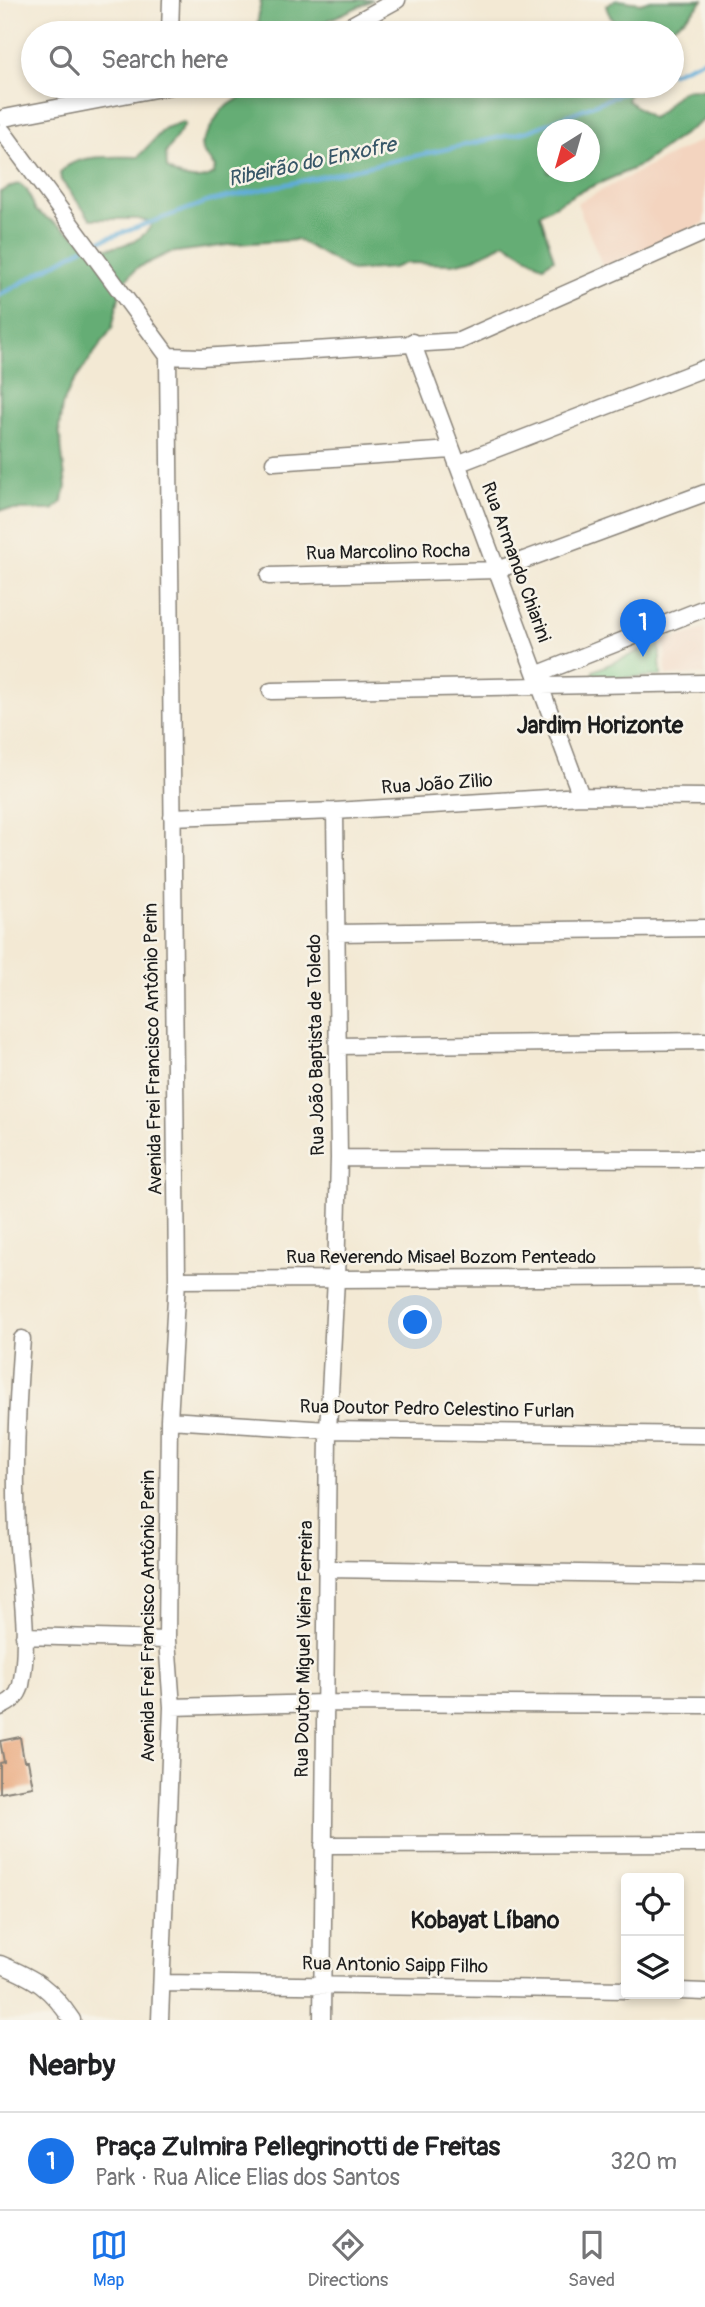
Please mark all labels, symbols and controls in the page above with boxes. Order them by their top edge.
search box [21,21,684,98]
icon: search [45,41,83,79]
text: Search here [101,44,228,76]
north arrow [537,119,600,182]
water label: Ribeirão do Enxofre [226,130,401,193]
street label: Rua Armando Chiarini [476,479,556,645]
street label: Rua Marcolino Rocha [306,539,471,565]
pin: 1 [620,599,666,657]
district label: Jardim Horizonte [517,711,684,740]
street label: Rua João Zilio [381,768,493,800]
street label: Avenida Frei Francisco Antônio Perin [138,903,168,1195]
street label: Rua João Baptista de Toledo [302,934,330,1156]
street label: Rua Reverendo Misael Bozom Penteado [286,1245,596,1269]
your location [398,1305,432,1339]
street label: Rua Doutor Pedro Celestino Furlan [299,1395,575,1423]
street label: Avenida Frei Francisco Antônio Perin [136,1470,160,1762]
street label: Rua Doutor Miguel Vieira Ferreira [290,1520,318,1778]
map controls [621,1873,684,1999]
button: locate [621,1873,684,1936]
district label: Kobayat Líbano [411,1906,560,1935]
button: layers [621,1936,684,1999]
street label: Rua Antonio Saipp Filho [302,1951,488,1979]
text: Nearby [28,2047,115,2084]
text: Praça Zulmira Pellegrinotti de Freitas [95,2131,500,2163]
text: 1 [47,2147,56,2176]
text: 320 m [610,2147,677,2176]
text: Park · Rua Alice Elias dos Santos [95,2163,400,2192]
tab: Map [90,2226,128,2292]
tab: Directions [308,2226,388,2292]
tab: Saved [568,2226,615,2292]

